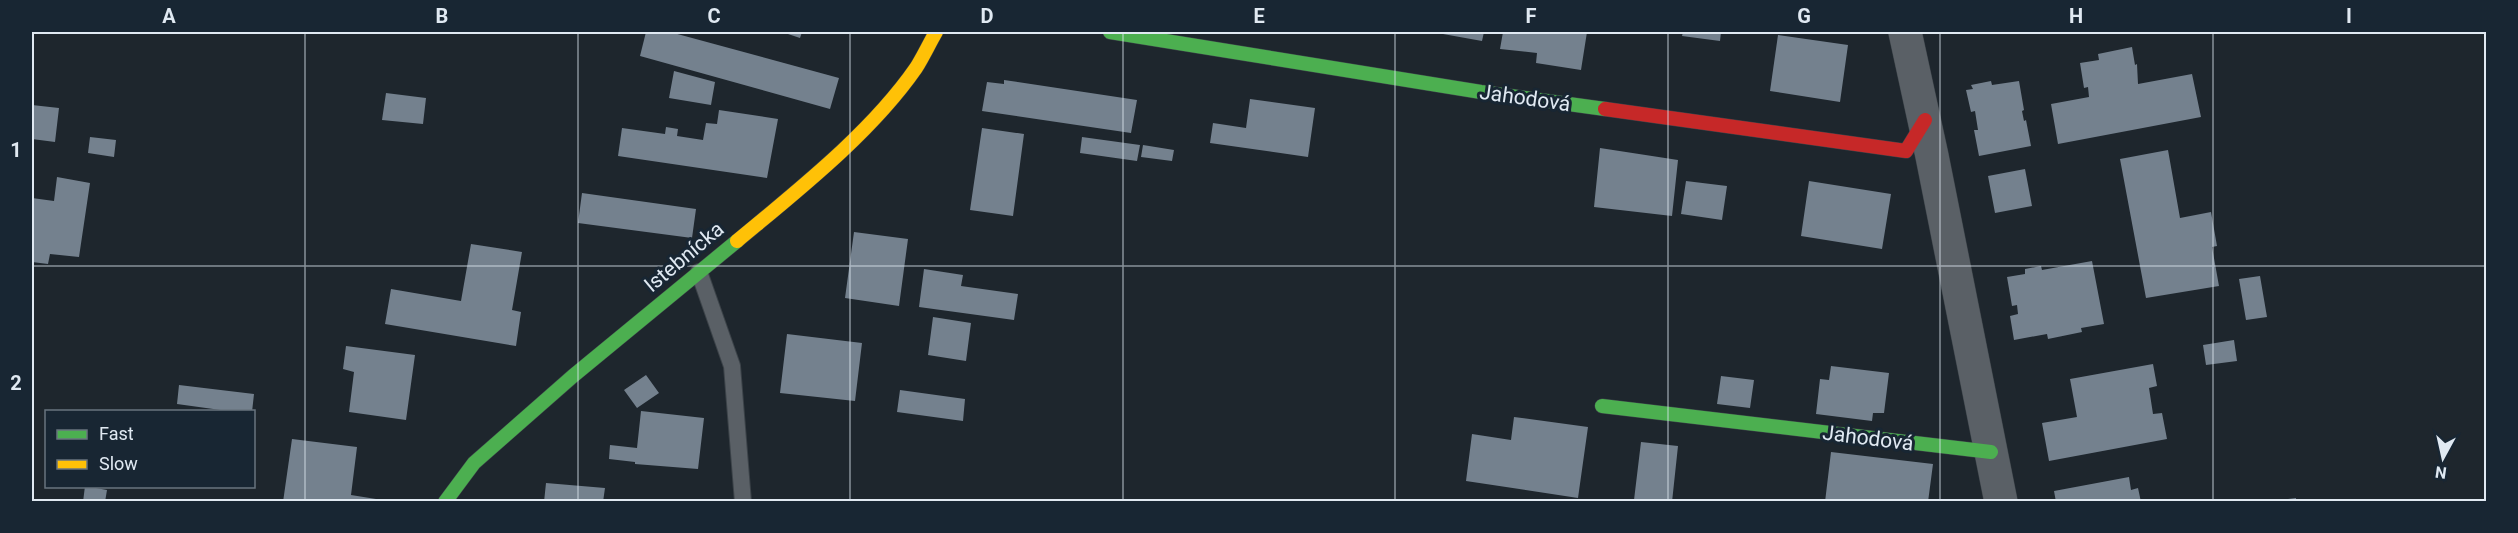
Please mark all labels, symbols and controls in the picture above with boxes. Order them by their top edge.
text: A [162,4,176,28]
text: B [436,4,448,28]
text: C [707,4,721,28]
text: D [981,4,994,28]
text: E [1253,4,1265,28]
text: F [1526,4,1537,28]
text: G [1797,4,1811,28]
text: H [2069,4,2083,28]
text: I [2346,4,2352,28]
street label: Jahodová [1478,80,1572,116]
text: 1 [10,138,22,162]
street label: Istebnícka [639,217,729,297]
text: 2 [10,371,22,395]
legend [45,410,255,488]
street label: Jahodová [1821,421,1915,455]
text: Fast [99,423,134,444]
north arrow [2413,428,2473,488]
text: Slow [99,453,138,474]
text: N [2434,462,2448,483]

